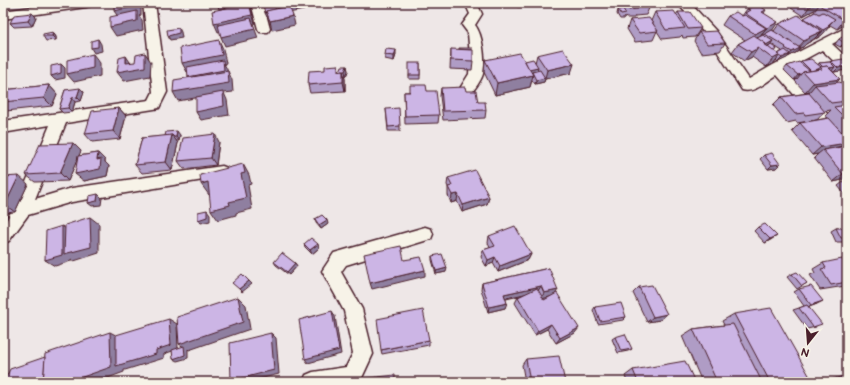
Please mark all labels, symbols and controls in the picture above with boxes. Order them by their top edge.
north arrow [788,323,828,363]
text: N [799,345,811,360]

